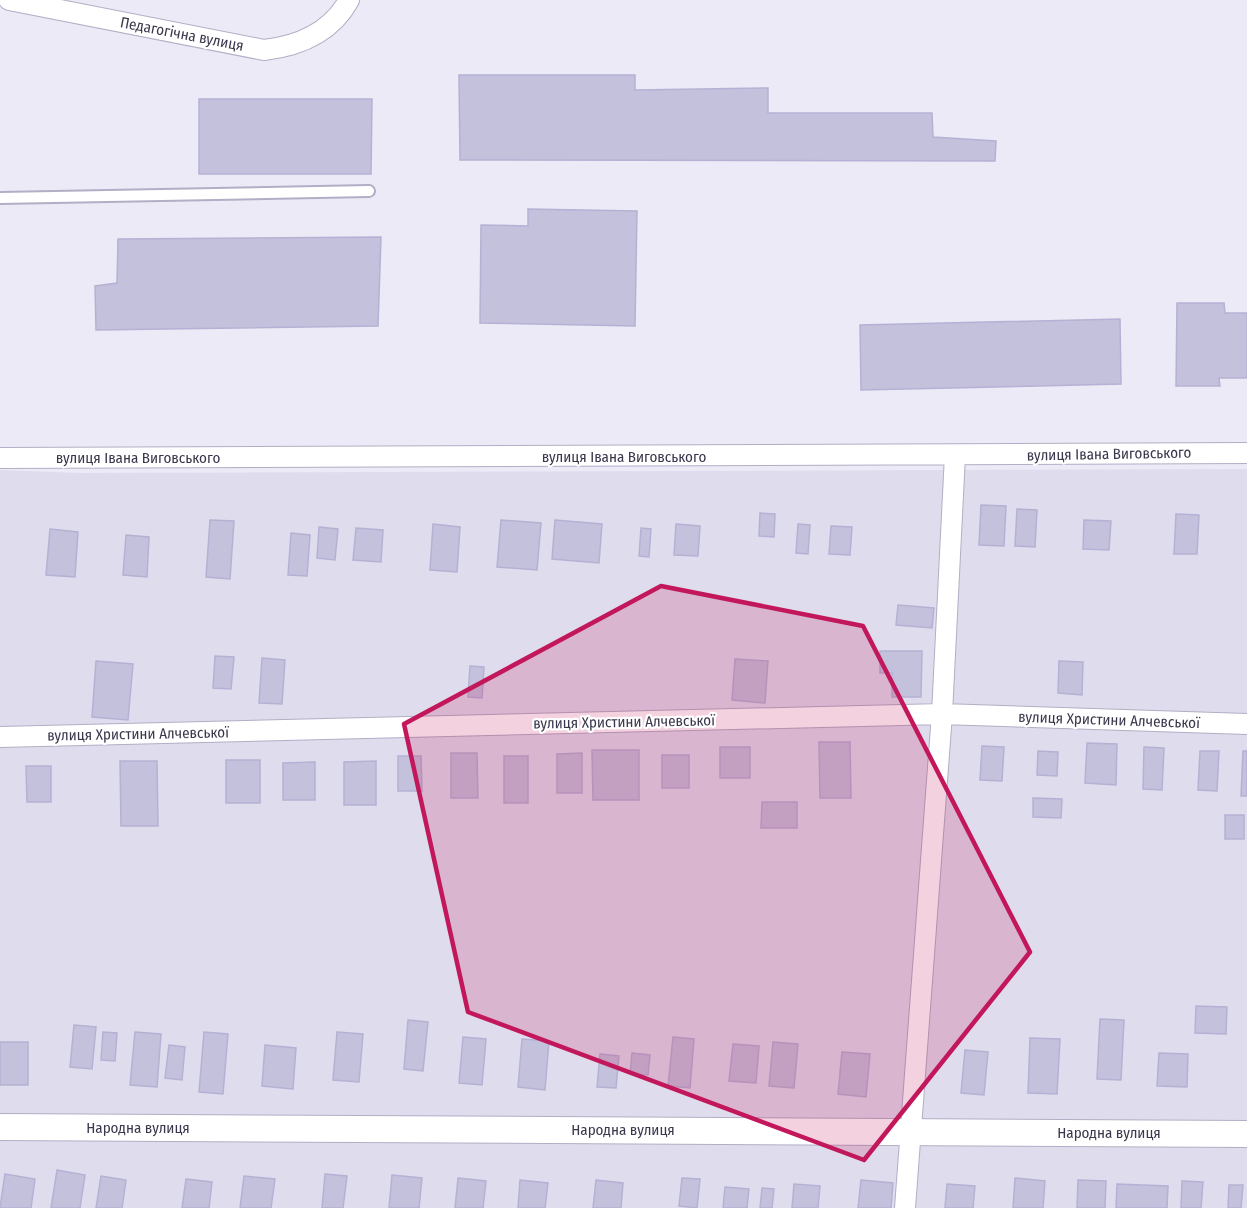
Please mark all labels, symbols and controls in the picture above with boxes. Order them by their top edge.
street label: Педагогічна вулиця [119,13,245,55]
street label: вулиця Івана Виговського [1027,444,1192,464]
street label: вулиця Івана Виговського [542,448,706,466]
street label: вулиця Івана Виговського [56,449,220,467]
street label: вулиця Христини Алчевської [1018,708,1201,732]
street label: вулиця Христини Алчевської [533,711,716,733]
street label: вулиця Христини Алчевської [47,723,230,745]
street label: Народна вулиця [86,1119,190,1137]
street label: Народна вулиця [571,1121,675,1139]
street label: Народна вулиця [1057,1124,1161,1142]

